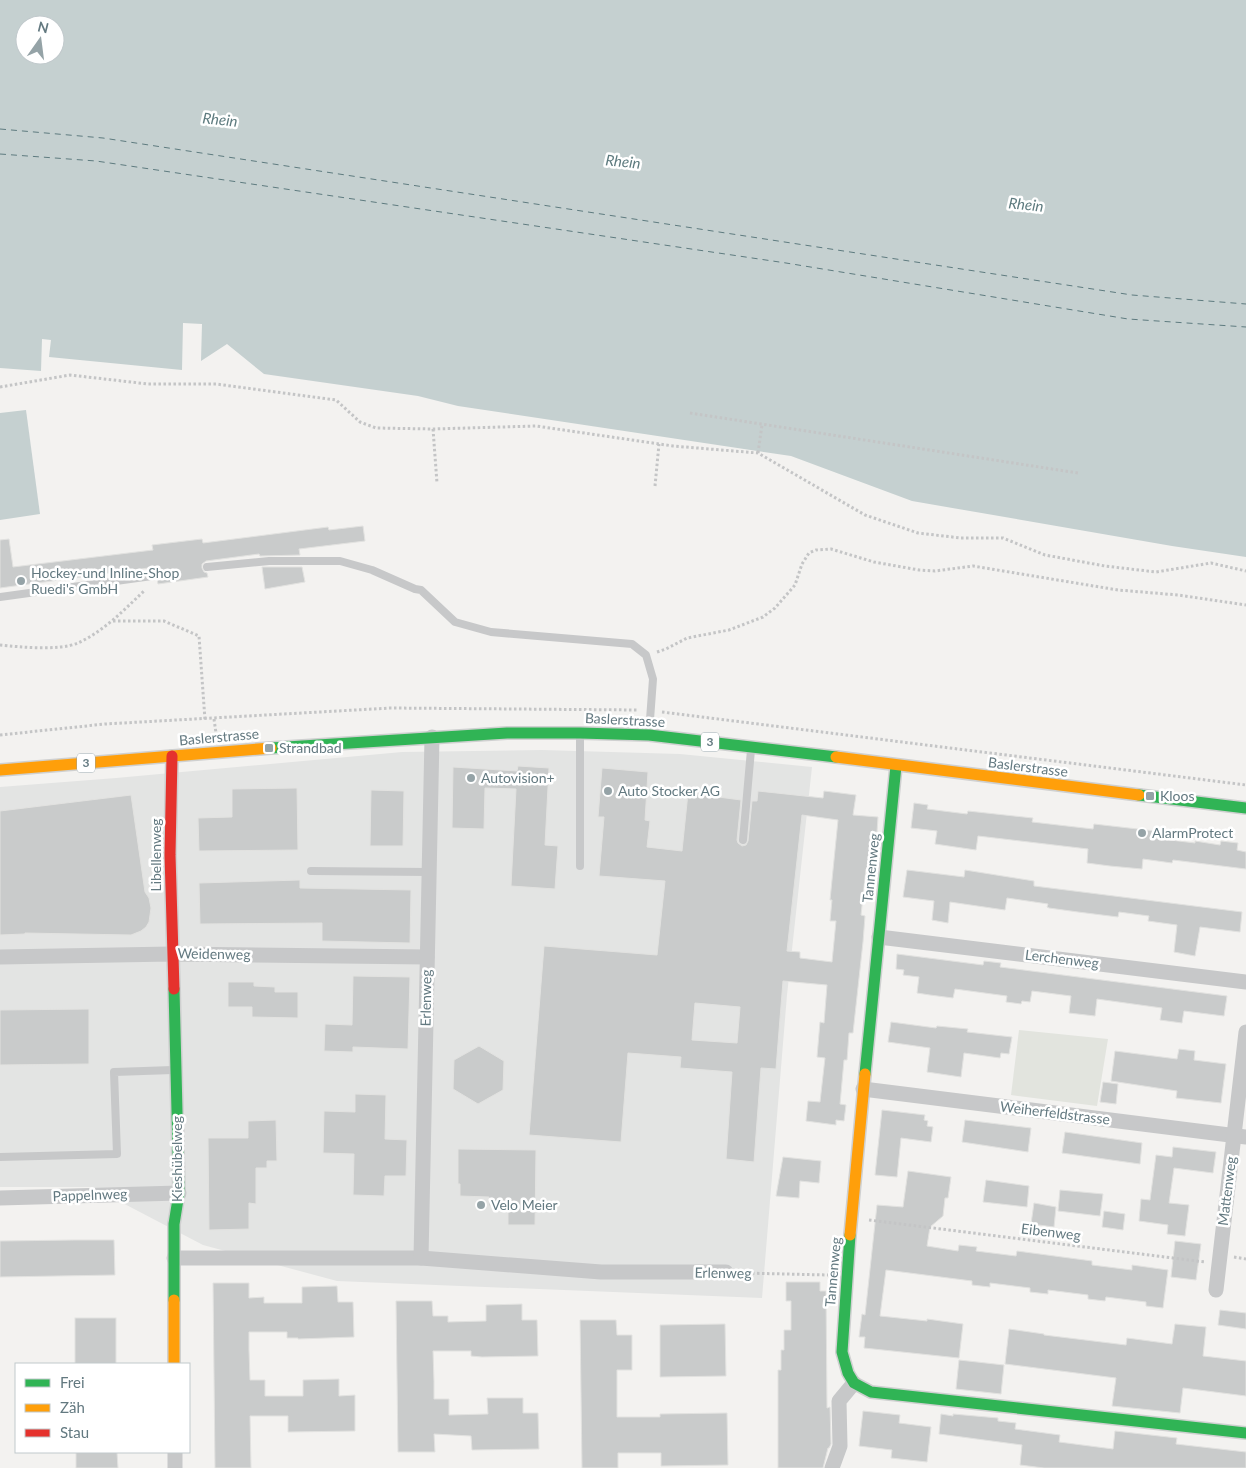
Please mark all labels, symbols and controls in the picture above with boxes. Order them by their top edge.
north arrow [15,15,65,65]
text: N [36,17,51,36]
water label: Rhein [202,108,239,130]
water label: Rhein [605,150,642,172]
water label: Rhein [1008,193,1045,215]
place label: Hockey-und Inline-Shop Ruedi's GmbH [31,564,179,597]
marker: Hockey-und Inline-Shop Ruedi's GmbH [15,575,27,587]
street label: Baslerstrasse [585,709,666,730]
street label: Baslerstrasse [178,725,260,748]
road number: 3 [701,732,719,752]
place label: Strandbad [279,739,342,756]
marker: Strandbad [263,742,275,754]
street label: Baslerstrasse [987,753,1069,780]
road number: 3 [77,754,95,772]
place label: Autovision+ [481,769,555,786]
marker: Autovision+ [465,772,477,784]
place label: Auto Stocker AG [618,782,720,799]
marker: Auto Stocker AG [602,785,614,797]
place label: Kloos [1160,787,1195,804]
marker: Kloos [1144,790,1156,802]
street label: Libellenweg [147,818,164,892]
place label: AlarmProtect [1152,824,1233,841]
marker: AlarmProtect [1136,827,1148,839]
street label: Tannenweg [858,832,883,904]
street label: Weidenweg [177,944,251,963]
street label: Lerchenweg [1024,946,1100,971]
street label: Erlenweg [417,969,434,1027]
street label: Weiherfeldstrasse [999,1097,1111,1128]
street label: Kieshübelweg [168,1116,185,1202]
street label: Mattenweg [1214,1155,1239,1227]
street label: Pappelnweg [52,1185,128,1204]
place label: Velo Meier [491,1196,558,1213]
marker: Velo Meier [475,1199,487,1211]
street label: Eibenweg [1020,1219,1082,1244]
street label: Tannenweg [821,1236,844,1308]
street label: Erlenweg [694,1264,752,1281]
legend [15,1363,190,1453]
text: Frei [60,1373,85,1391]
text: Zäh [60,1398,85,1416]
text: Stau [60,1423,89,1441]

